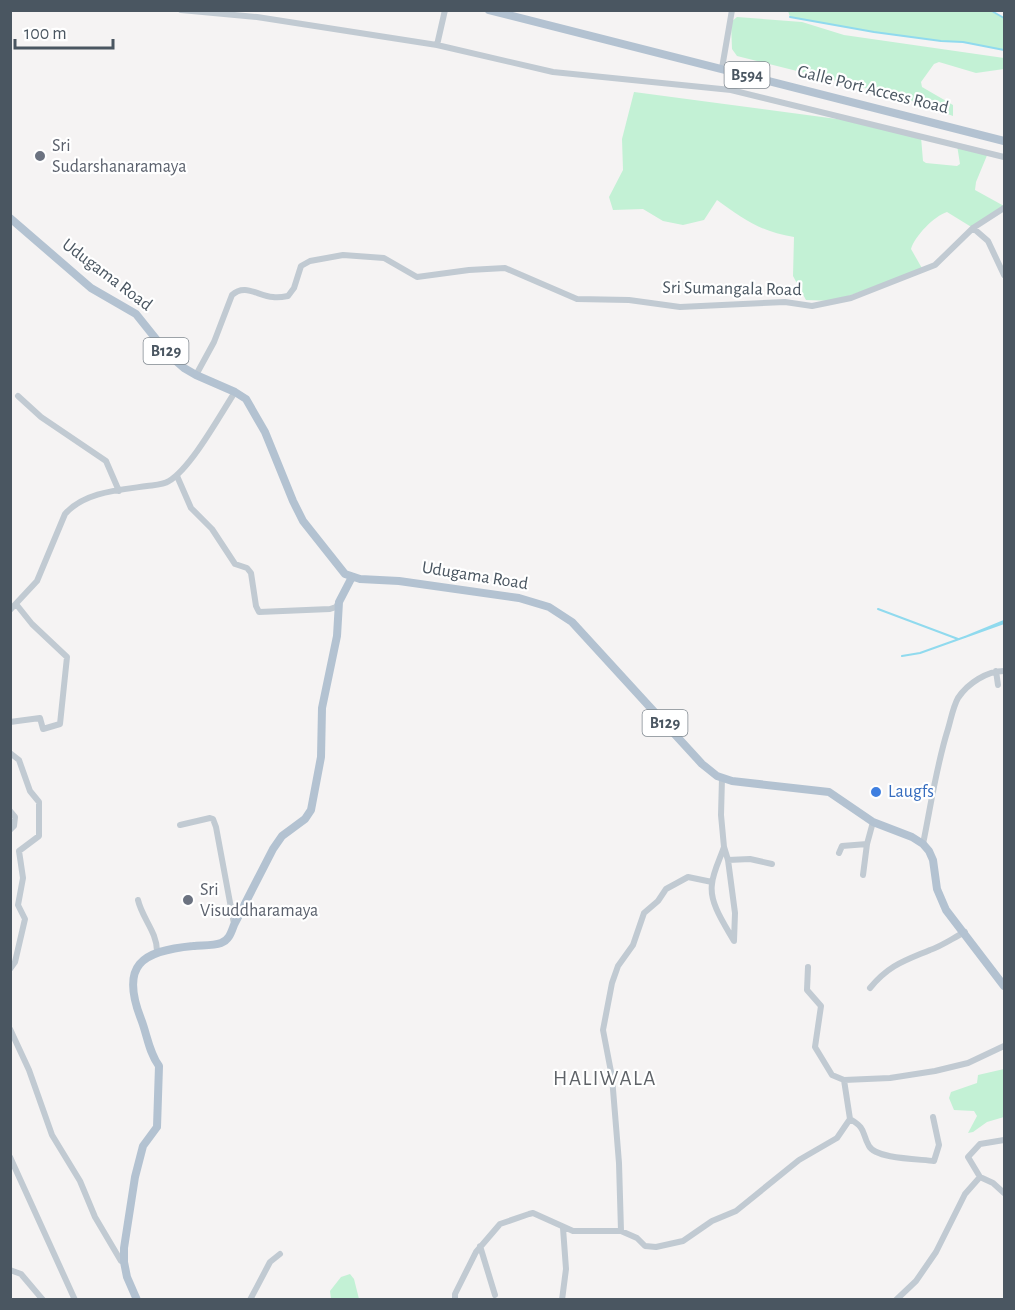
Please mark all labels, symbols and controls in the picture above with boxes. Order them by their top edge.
scale bar [15,12,112,50]
text: 100 m [24,25,67,43]
road number: B594 [724,62,770,88]
street label: Galle Port Access Road [796,62,950,118]
place label: Sri Sudarshanaramaya [52,137,186,176]
marker: Sri Sudarshanaramaya [33,149,47,163]
street label: Udugama Road [59,236,155,314]
street label: Sri Sumangala Road [662,279,802,299]
road number: B129 [144,338,188,364]
street label: Udugama Road [421,559,529,593]
road number: B129 [642,710,688,736]
place label: Laugfs [888,783,934,801]
marker: Laugfs [869,785,883,799]
place label: Sri Visuddharamaya [200,881,318,920]
marker: Sri Visuddharamaya [181,893,195,907]
district label: HALIWALA [553,1068,657,1089]

